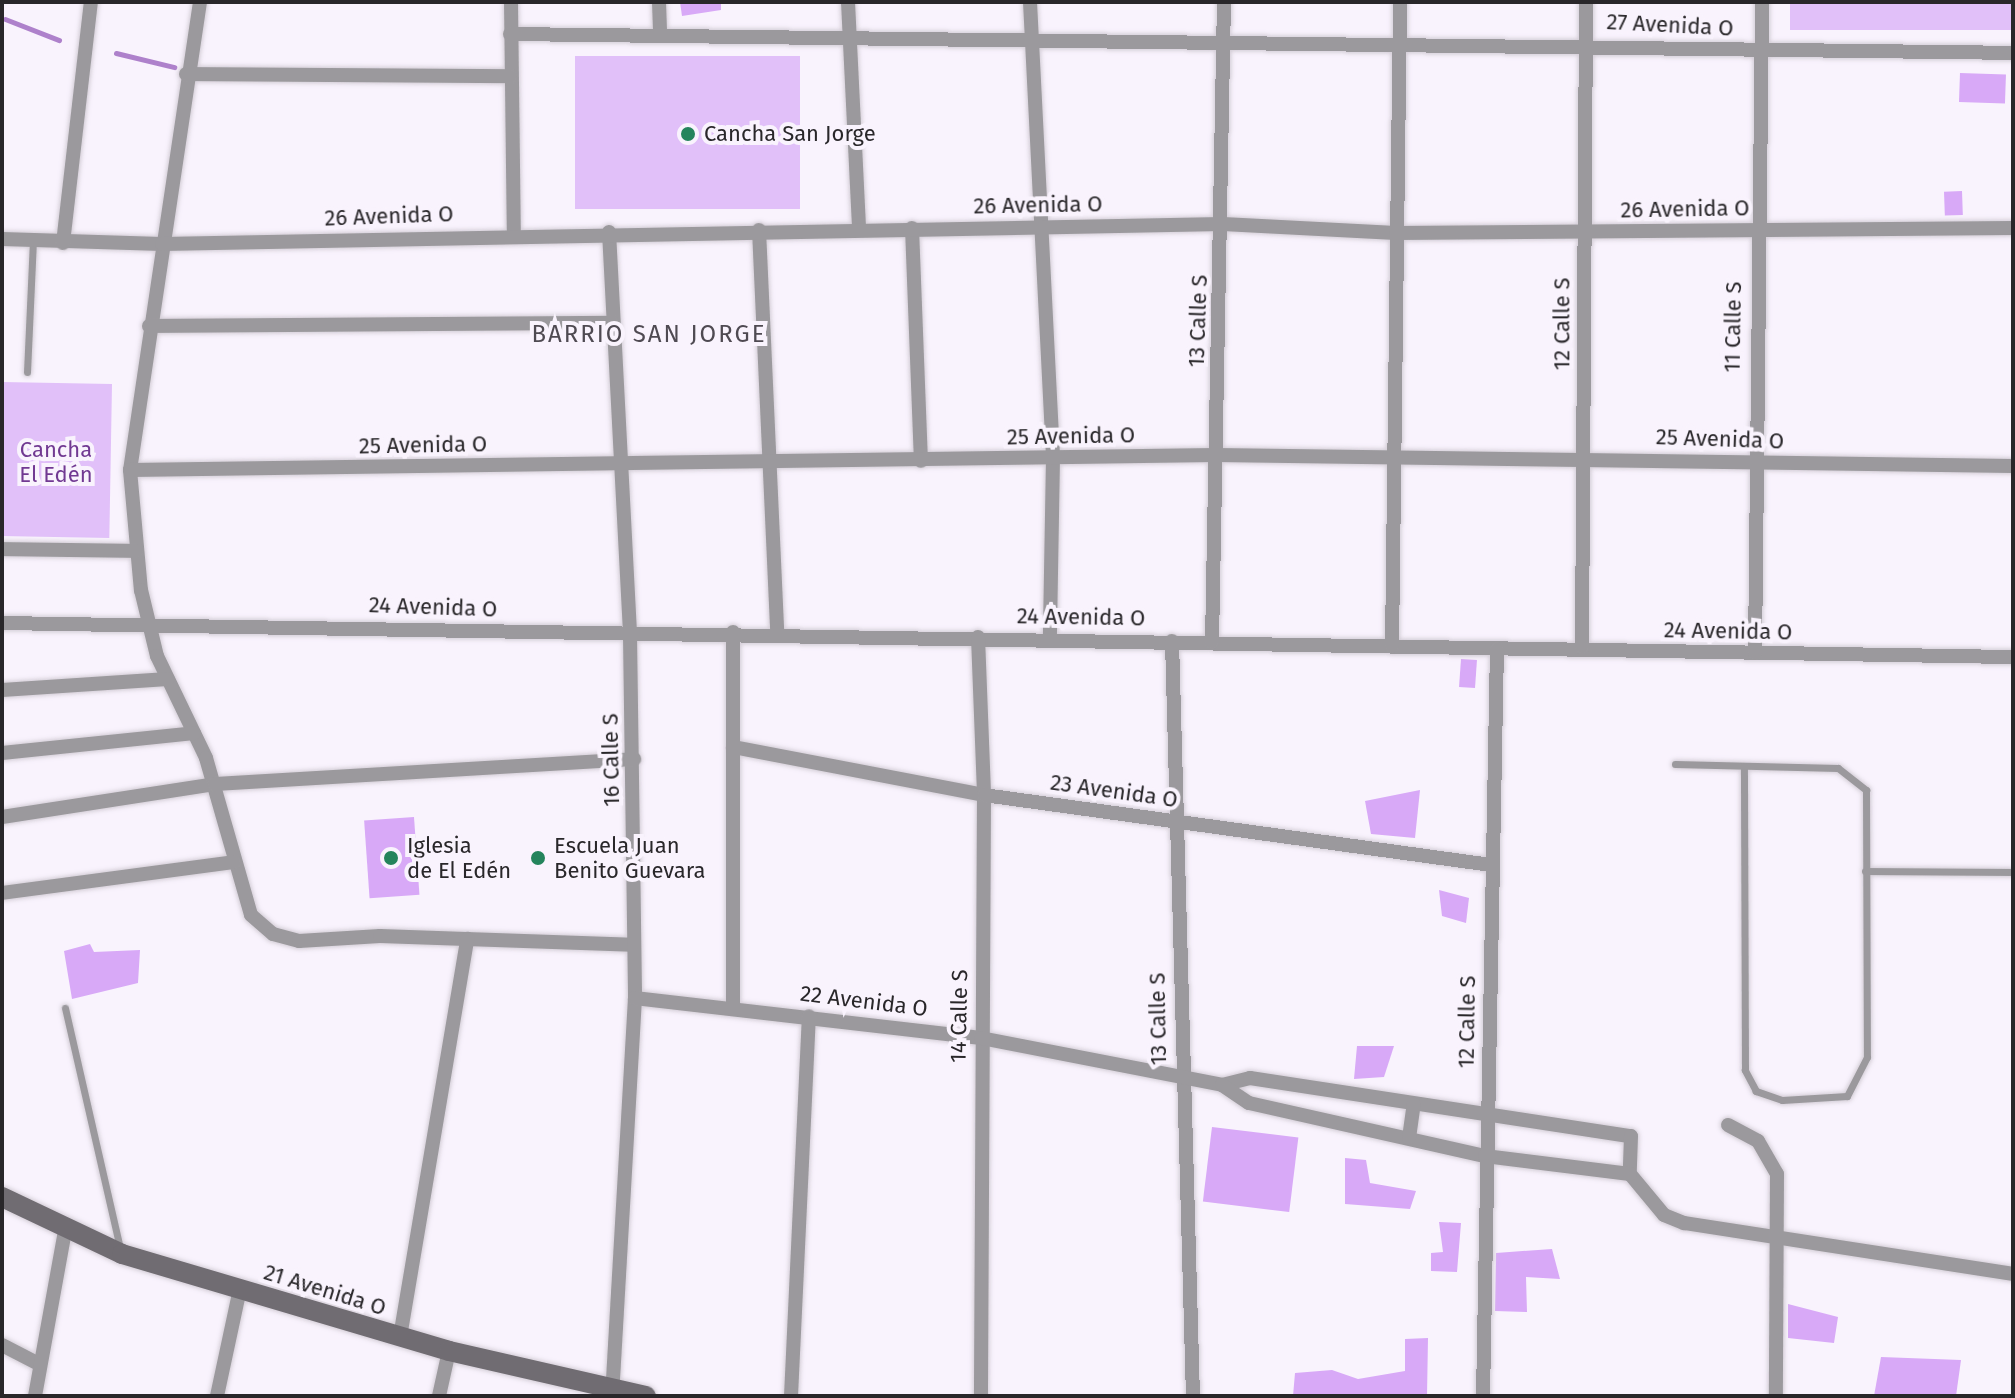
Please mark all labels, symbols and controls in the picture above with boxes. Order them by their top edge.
street label: 27 Avenida O [1606,8,1734,42]
place label: Cancha San Jorge [704,121,876,147]
marker: Cancha San Jorge [679,125,697,143]
street label: 26 Avenida O [973,191,1103,219]
street label: 26 Avenida O [1620,195,1750,223]
street label: 26 Avenida O [324,201,454,231]
street label: 13 Calle S [1183,274,1213,368]
street label: 12 Calle S [1549,278,1575,370]
street label: 11 Calle S [1719,281,1747,373]
district label: BARRIO SAN JORGE [532,321,766,349]
street label: 25 Avenida O [1007,422,1135,450]
street label: 25 Avenida O [1655,424,1785,454]
street label: 25 Avenida O [359,431,487,459]
park label: Cancha El Edén [19,436,93,488]
street label: 24 Avenida O [368,592,498,622]
street label: 24 Avenida O [1017,603,1145,631]
street label: 24 Avenida O [1664,617,1792,645]
street label: 16 Calle S [597,713,625,807]
street label: 23 Avenida O [1049,769,1179,813]
place label: Iglesia de El Edén [407,832,511,884]
place label: Escuela Juan Benito Guevara [554,832,705,884]
marker: Iglesia de El Edén [382,849,400,867]
marker: Escuela Juan Benito Guevara [529,849,547,867]
street label: 14 Calle S [945,969,973,1063]
street label: 13 Calle S [1144,972,1172,1066]
street label: 12 Calle S [1453,975,1481,1069]
street label: 22 Avenida O [799,980,929,1022]
street label: 21 Avenida O [261,1259,389,1321]

